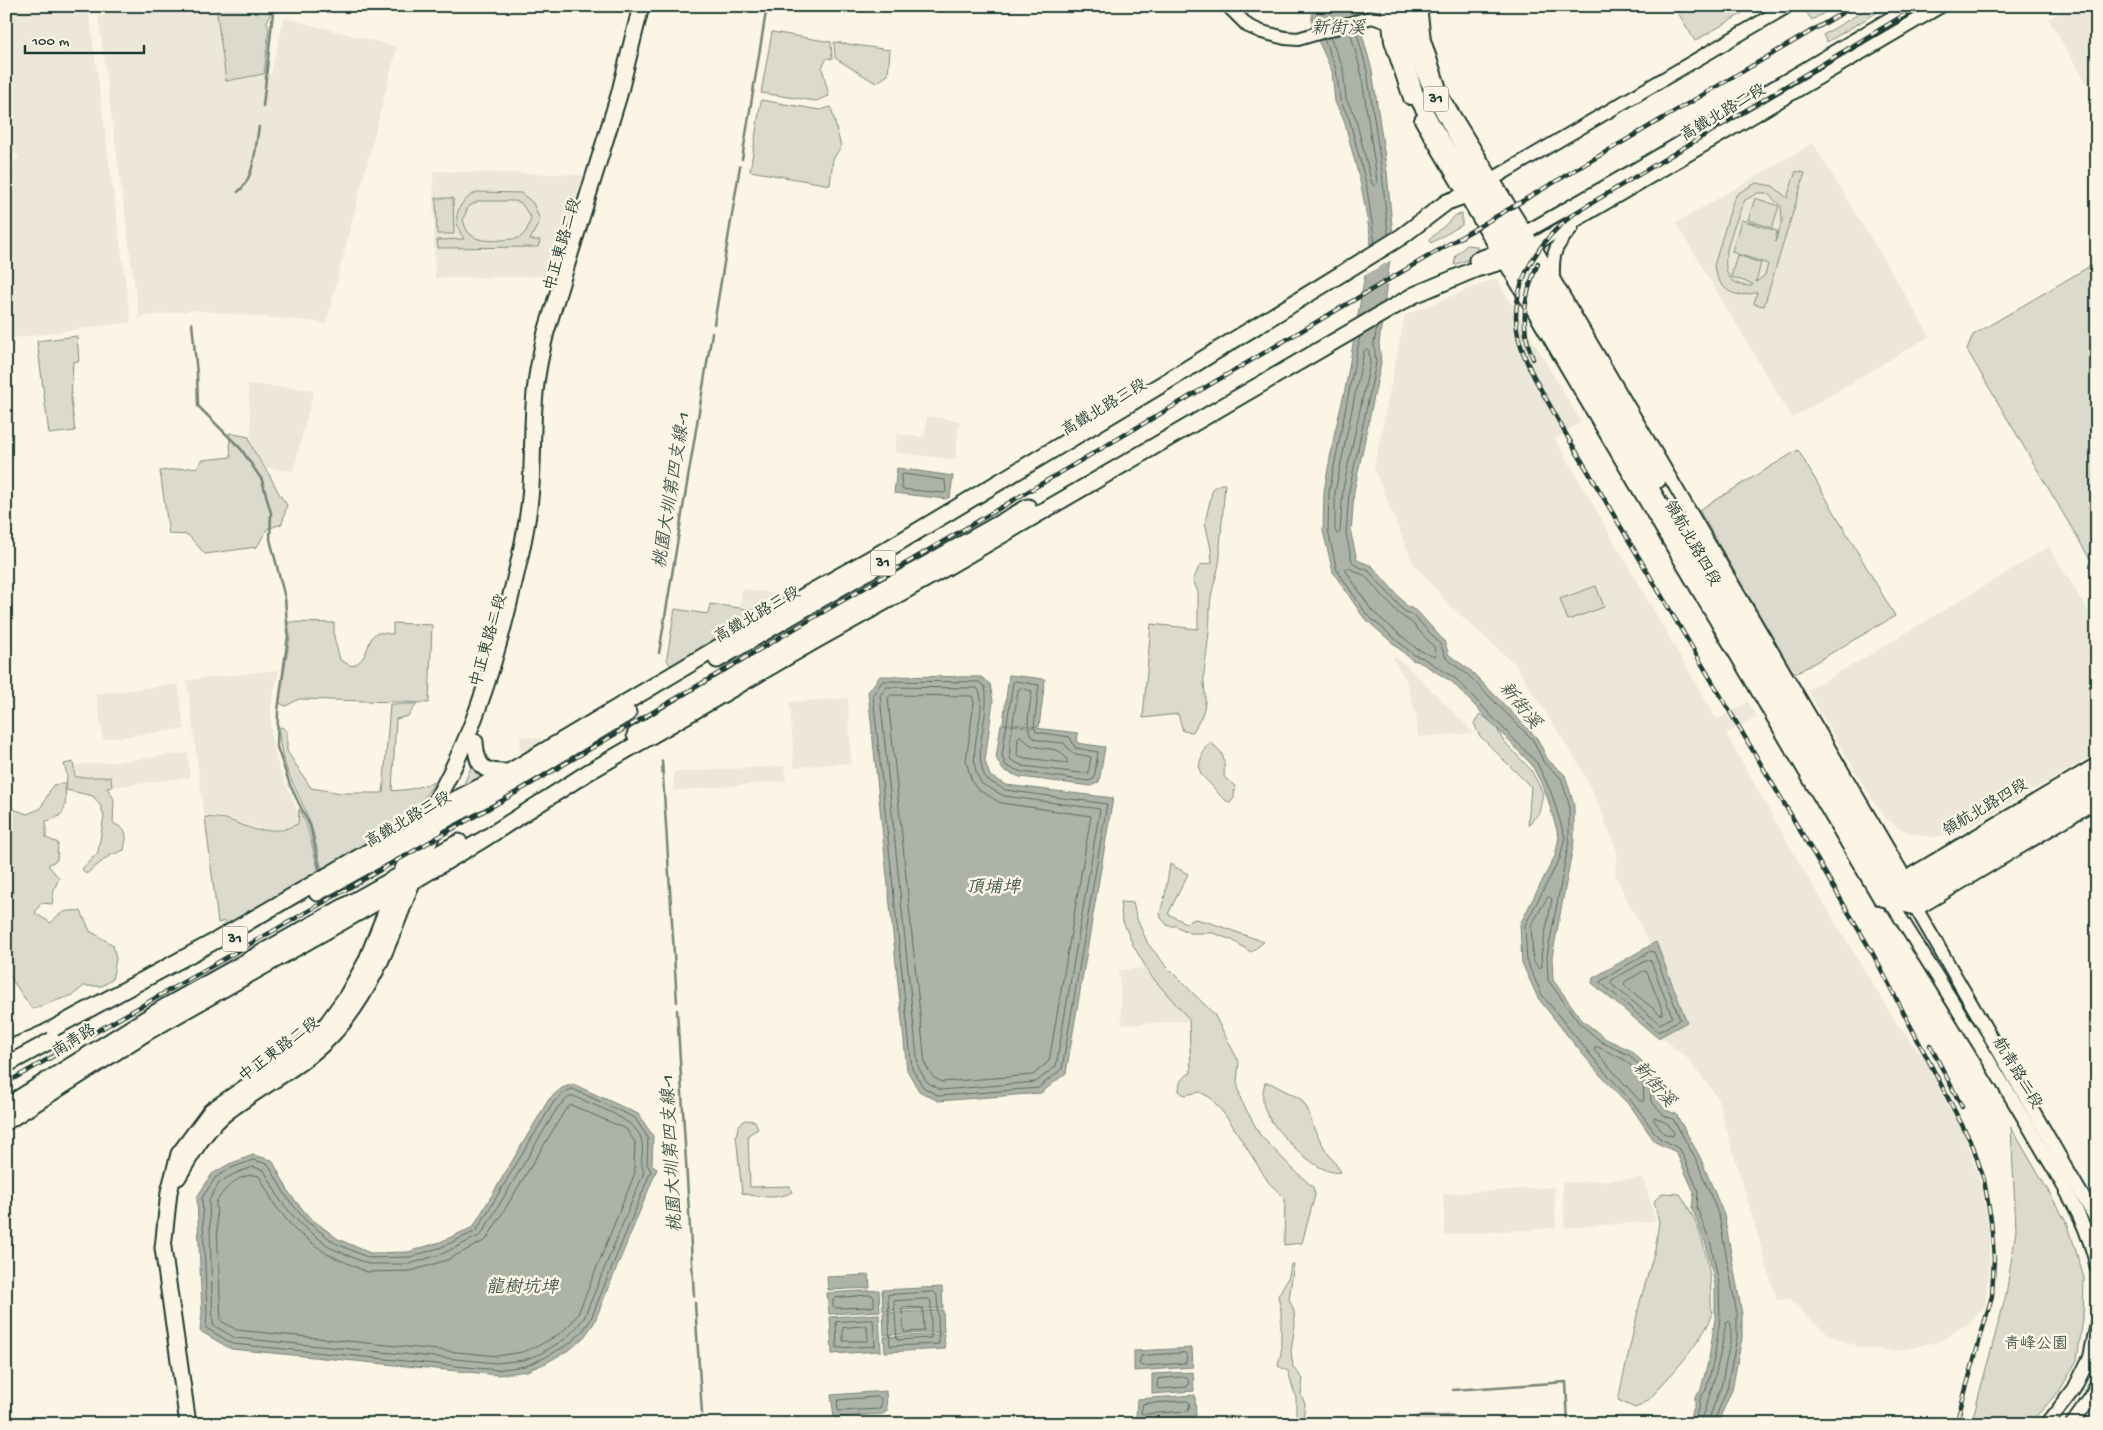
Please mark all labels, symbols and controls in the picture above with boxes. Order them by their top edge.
water label: 新街溪 [1311,18,1366,40]
scale bar [25,22,144,54]
text: 100 m [31,33,70,51]
street label: 高鐵北路二段 [1677,79,1770,147]
road number: 31 [1424,86,1448,112]
street label: 中正東路二段 [540,196,586,294]
street label: 高鐵北路三段 [1058,374,1151,442]
water label: 桃園大圳第四支線-1 [649,411,696,570]
street label: 領航北路四段 [1659,497,1725,590]
road number: 31 [870,550,896,576]
street label: 高鐵北路三段 [711,582,804,648]
street label: 中正東路二段 [466,592,512,690]
water label: 新街溪 [1494,678,1546,734]
street label: 領航北路四段 [1939,774,2032,842]
street label: 高鐵北路三段 [362,787,455,853]
water label: 頂埔埤 [966,877,1022,899]
road number: 31 [222,926,248,952]
street label: 中正東路二段 [235,1013,324,1087]
street label: 南青路 [49,1020,100,1063]
street label: 航青路二段 [1987,1034,2046,1113]
water label: 新街溪 [1627,1057,1680,1113]
water label: 桃園大圳第四支線-1 [657,1074,688,1233]
water label: 龍樹坑埤 [486,1277,560,1299]
park label: 青峰公園 [2004,1334,2068,1355]

